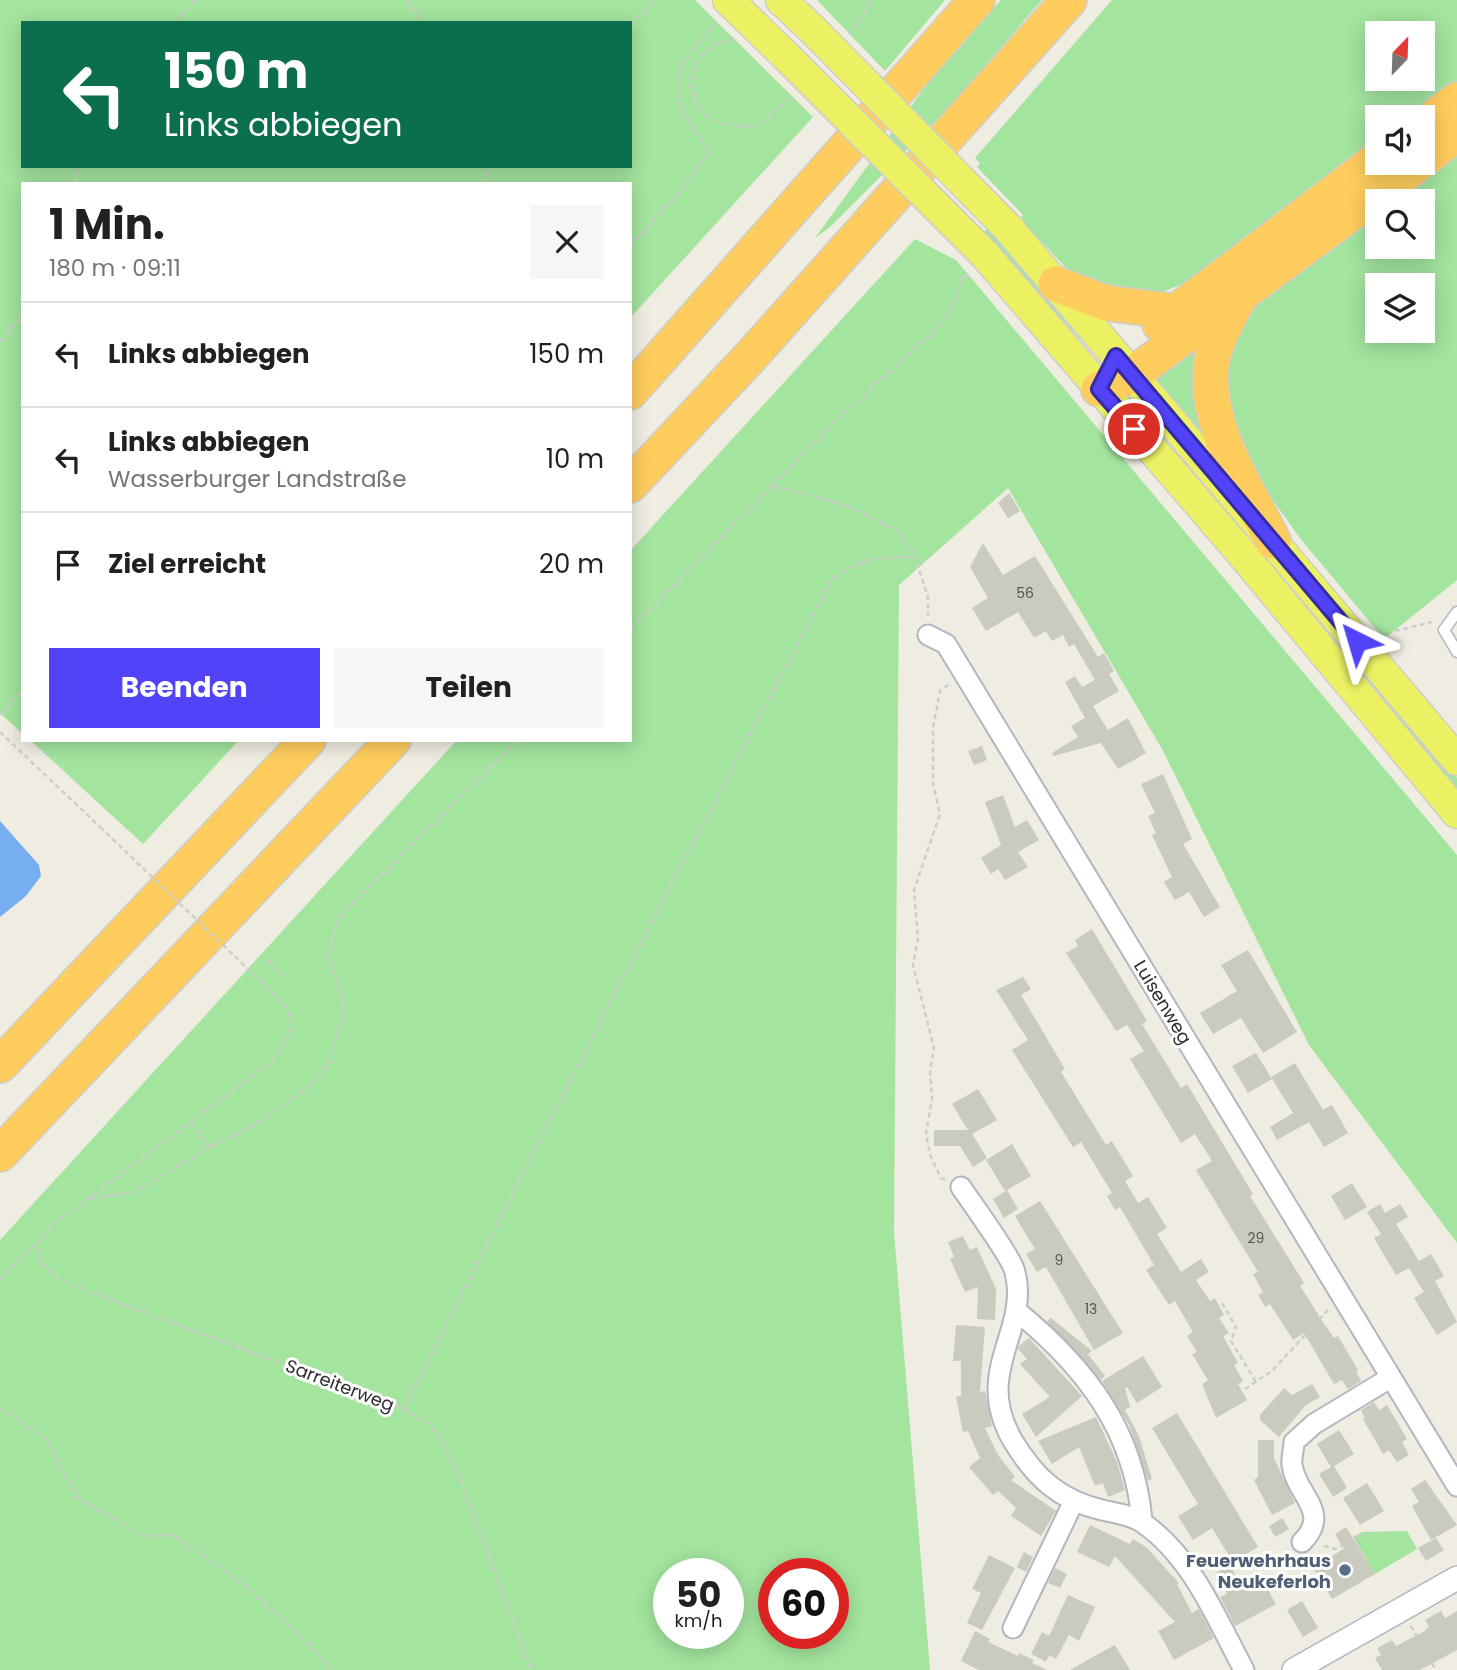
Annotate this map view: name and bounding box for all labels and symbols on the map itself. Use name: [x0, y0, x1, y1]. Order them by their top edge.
north arrow: [1365, 21, 1435, 91]
pin: [1104, 399, 1164, 459]
house number: 56: [1016, 583, 1034, 603]
position arrow: [1320, 604, 1394, 678]
street label: Luisenweg: [1128, 955, 1198, 1049]
house number: 29: [1248, 1228, 1264, 1248]
house number: 9: [1055, 1250, 1063, 1270]
house number: 13: [1085, 1299, 1097, 1319]
street label: Sarreiterweg: [282, 1353, 398, 1417]
place label: Feuerwehrhaus Neukeferloh: [1186, 1548, 1331, 1594]
speed limit sign: 60: [758, 1558, 849, 1649]
marker: Feuerwehrhaus Neukeferloh: [1337, 1562, 1353, 1578]

